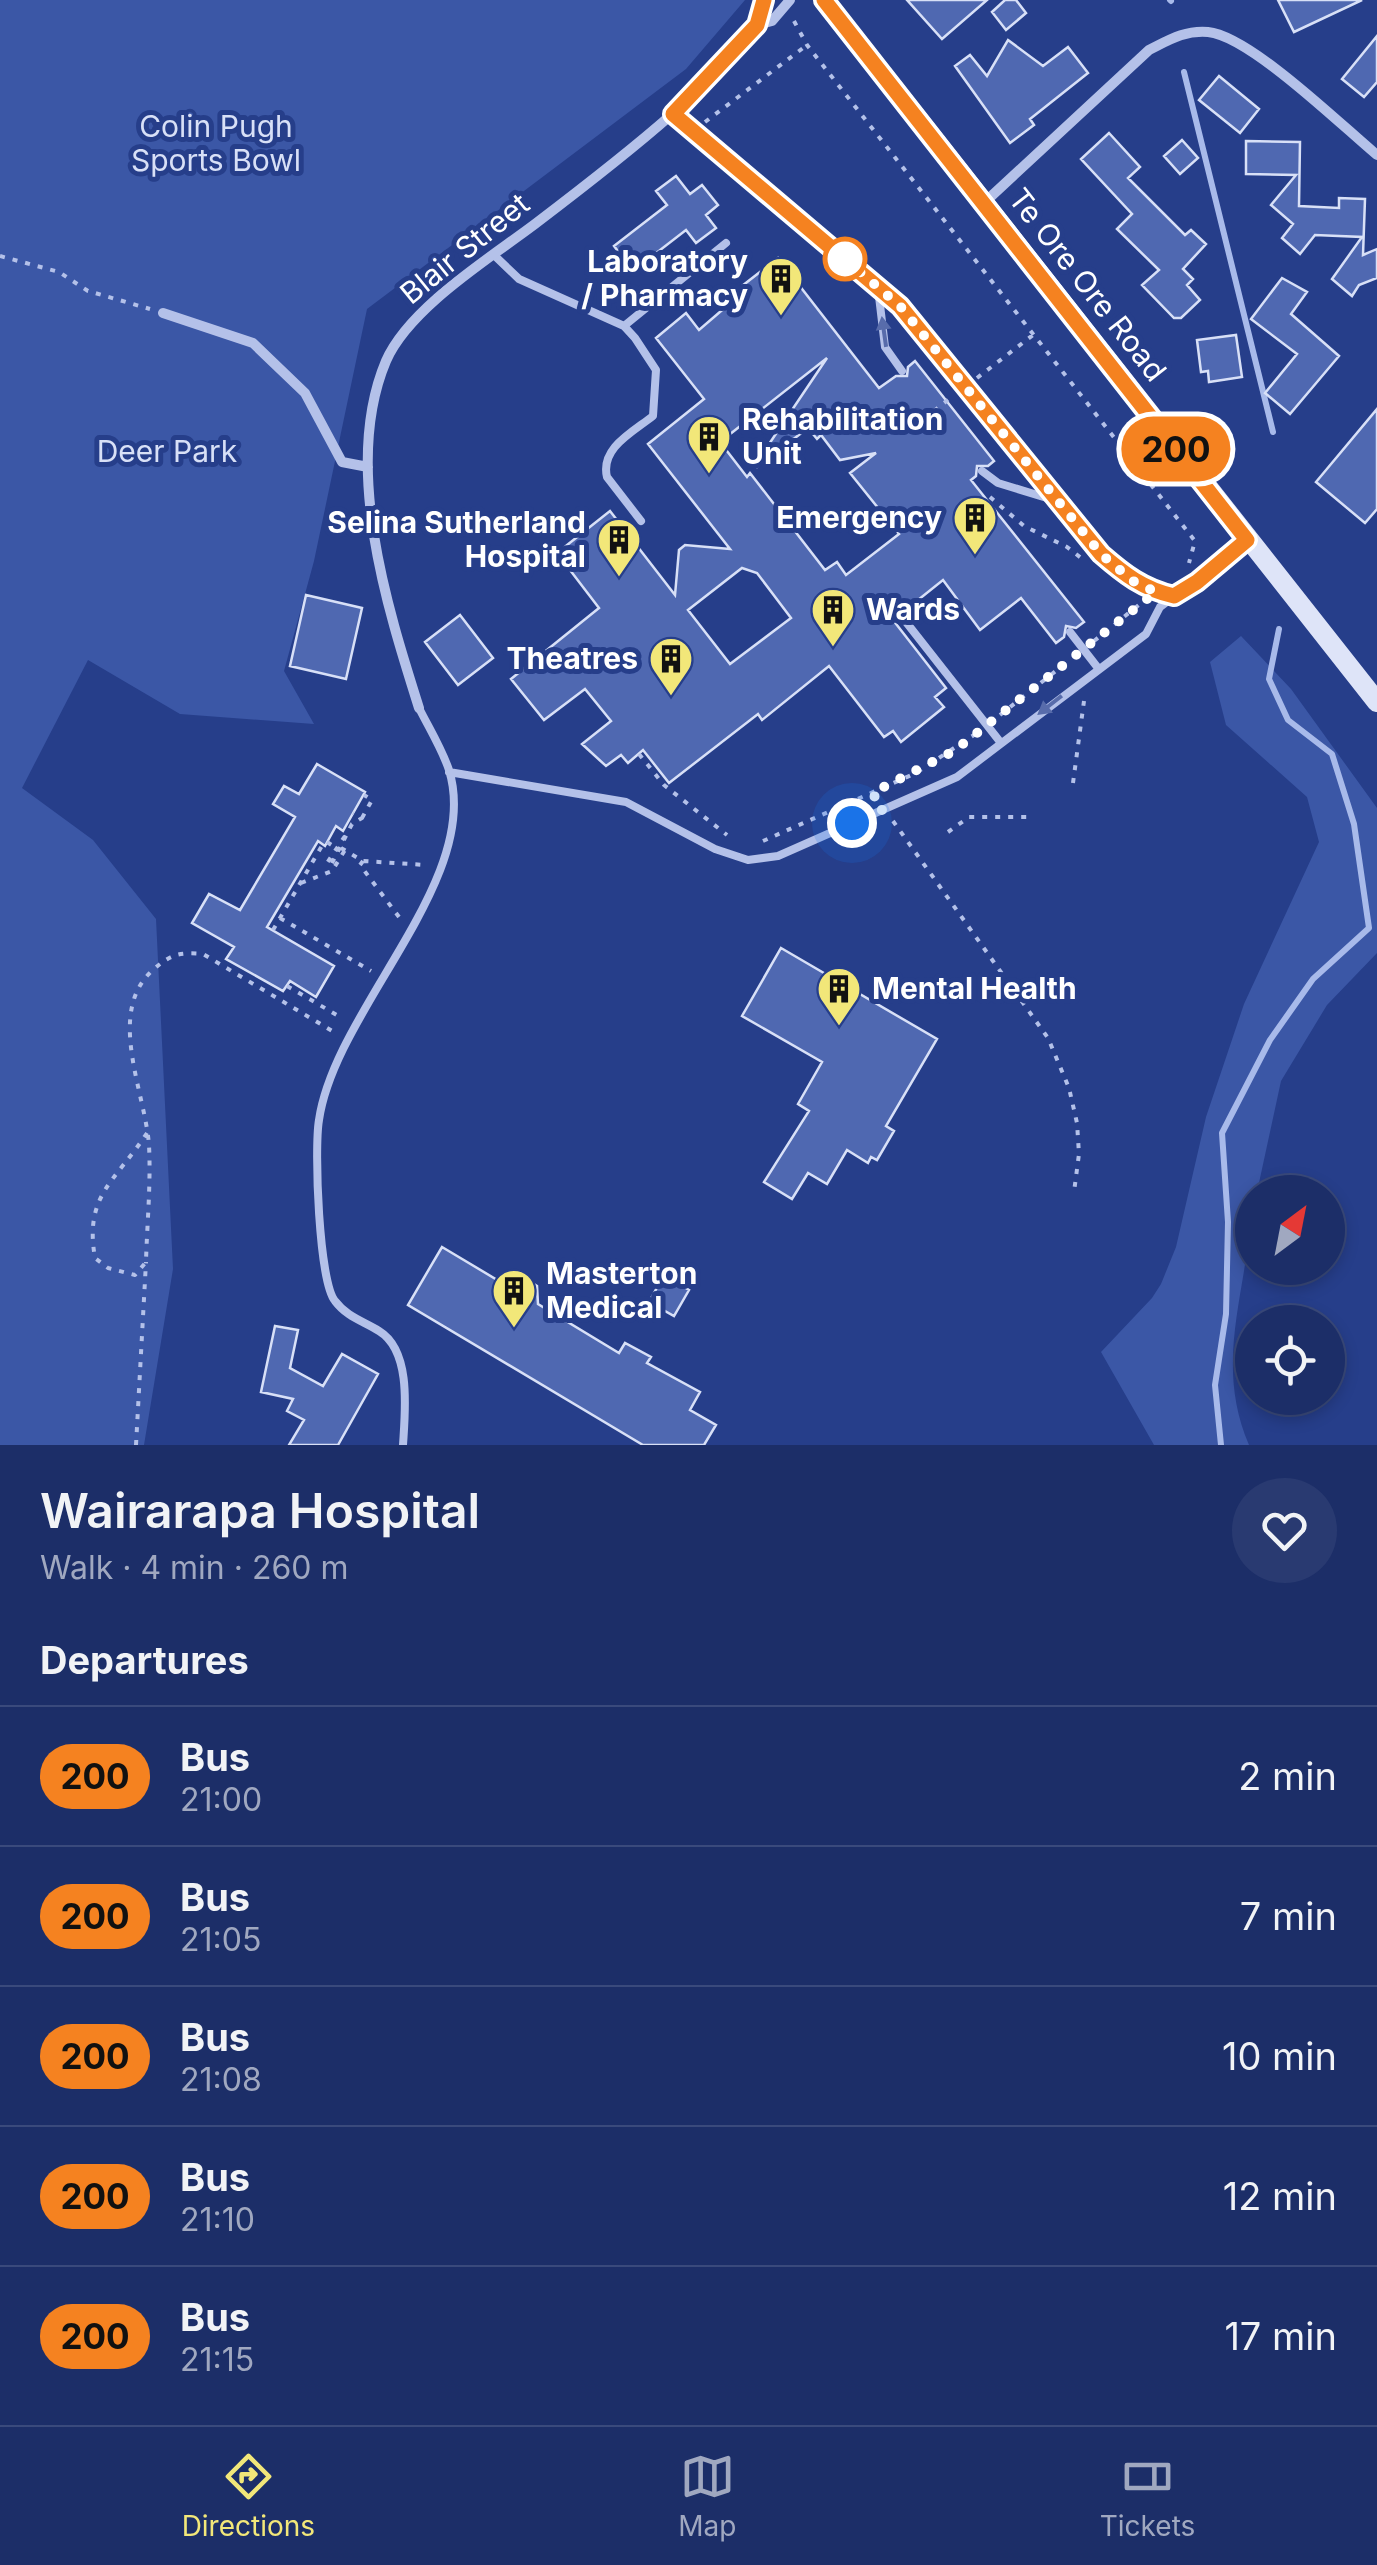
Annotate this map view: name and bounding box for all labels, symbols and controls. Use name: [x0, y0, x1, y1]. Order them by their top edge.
park label: Colin Pugh Sports Bowl: [131, 108, 301, 178]
street label: Te Ore Ore Road: [1001, 181, 1174, 388]
street label: Blair Street: [393, 185, 536, 311]
unlabelled marker: [824, 238, 866, 280]
place label: Laboratory / Pharmacy: [581, 243, 748, 313]
building icon: Laboratory / Pharmacy: [758, 256, 804, 317]
one-way arrow: [875, 316, 891, 347]
place label: Rehabilitation Unit: [742, 401, 943, 471]
building icon: Rehabilitation Unit: [686, 414, 732, 475]
line badge: 200: [1118, 416, 1234, 482]
text: 200: [1141, 428, 1211, 470]
park label: Deer Park: [97, 433, 238, 469]
building icon: Emergency: [952, 495, 998, 556]
place label: Emergency: [776, 499, 942, 535]
place label: Selina Sutherland Hospital: [327, 504, 586, 574]
building icon: Selina Sutherland Hospital: [596, 517, 642, 578]
building icon: Wards: [810, 587, 856, 648]
place label: Wards: [866, 591, 960, 627]
building icon: Theatres: [648, 636, 694, 697]
place label: Theatres: [507, 640, 638, 676]
one-way arrow: [1037, 695, 1063, 715]
your location: [827, 798, 877, 848]
building icon: Mental Health: [816, 966, 862, 1027]
place label: Mental Health: [872, 970, 1077, 1006]
north arrow: [1235, 1175, 1345, 1285]
map controls: [1235, 1175, 1345, 1415]
place label: Masterton Medical: [546, 1255, 697, 1325]
building icon: Masterton Medical: [491, 1268, 537, 1329]
button: locate: [1235, 1305, 1345, 1415]
button: heart: [1232, 1478, 1337, 1583]
text: Wairarapa Hospital: [40, 1481, 480, 1540]
text: Walk · 4 min · 260 m: [40, 1548, 349, 1587]
text: Departures: [40, 1637, 249, 1683]
text: Bus: [180, 1734, 250, 1780]
text: 2 min: [1238, 1753, 1337, 1799]
text: 200: [60, 1755, 130, 1797]
text: 21:00: [180, 1780, 262, 1819]
text: Bus: [180, 1874, 250, 1920]
text: 7 min: [1240, 1893, 1337, 1939]
text: 200: [60, 1895, 130, 1937]
text: 21:05: [180, 1920, 261, 1959]
text: Bus: [180, 2014, 250, 2060]
text: 10 min: [1222, 2033, 1337, 2079]
text: 200: [60, 2035, 130, 2077]
text: 21:08: [180, 2060, 262, 2099]
text: Bus: [180, 2154, 250, 2200]
text: 12 min: [1223, 2173, 1337, 2219]
text: 200: [60, 2175, 130, 2217]
text: 21:10: [180, 2200, 255, 2239]
text: Bus: [180, 2294, 250, 2340]
text: 17 min: [1224, 2313, 1337, 2359]
text: 200: [60, 2315, 130, 2357]
text: 21:15: [180, 2340, 254, 2379]
tab: Directions: [182, 2449, 315, 2543]
tab: Map: [678, 2449, 737, 2543]
tab: Tickets: [1100, 2449, 1195, 2543]

